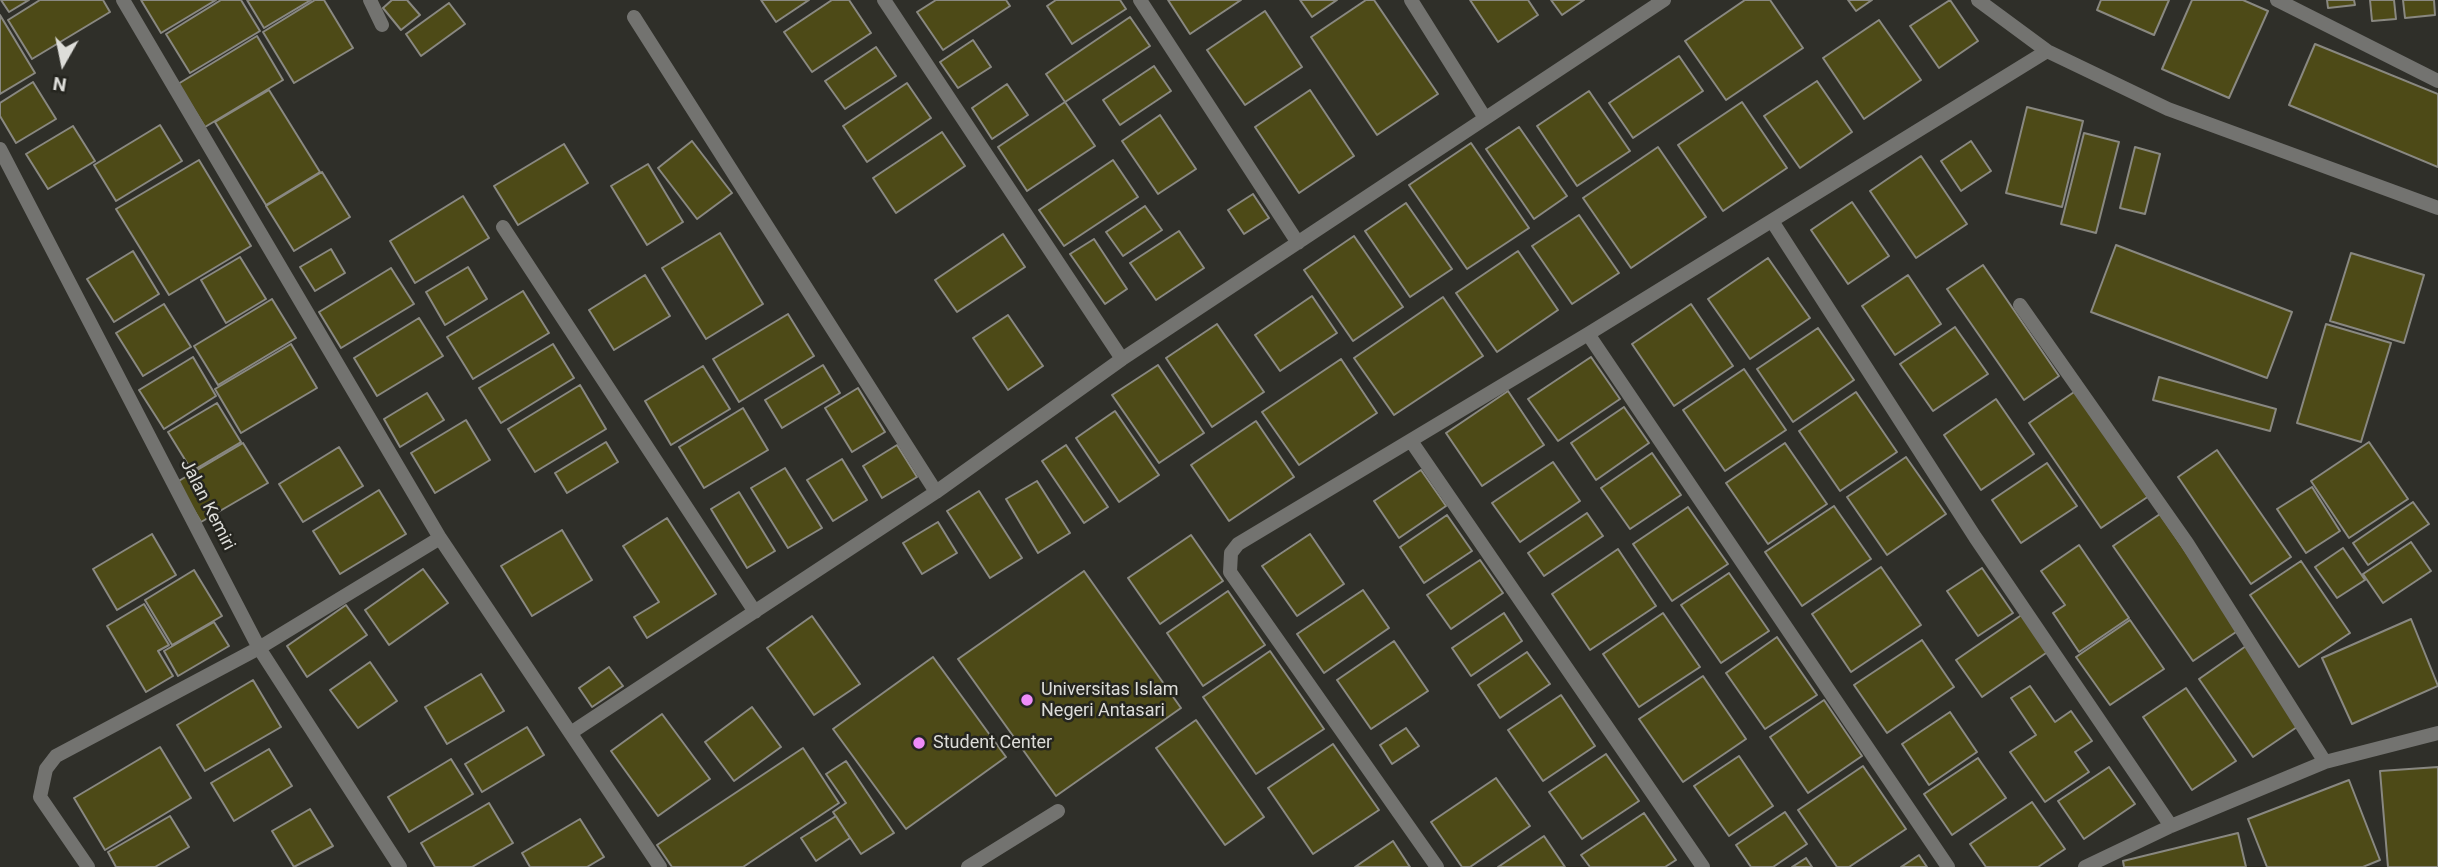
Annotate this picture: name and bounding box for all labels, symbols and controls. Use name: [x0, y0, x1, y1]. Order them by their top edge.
north arrow: [28, 28, 98, 98]
text: N: [51, 72, 68, 97]
street label: Jalan Kemiri: [175, 456, 239, 554]
place label: Universitas Islam Negeri Antasari: [1041, 679, 1178, 722]
marker: Universitas Islam Negeri Antasari: [1019, 692, 1035, 708]
place label: Student Center: [933, 732, 1052, 754]
marker: Student Center: [911, 735, 927, 751]

